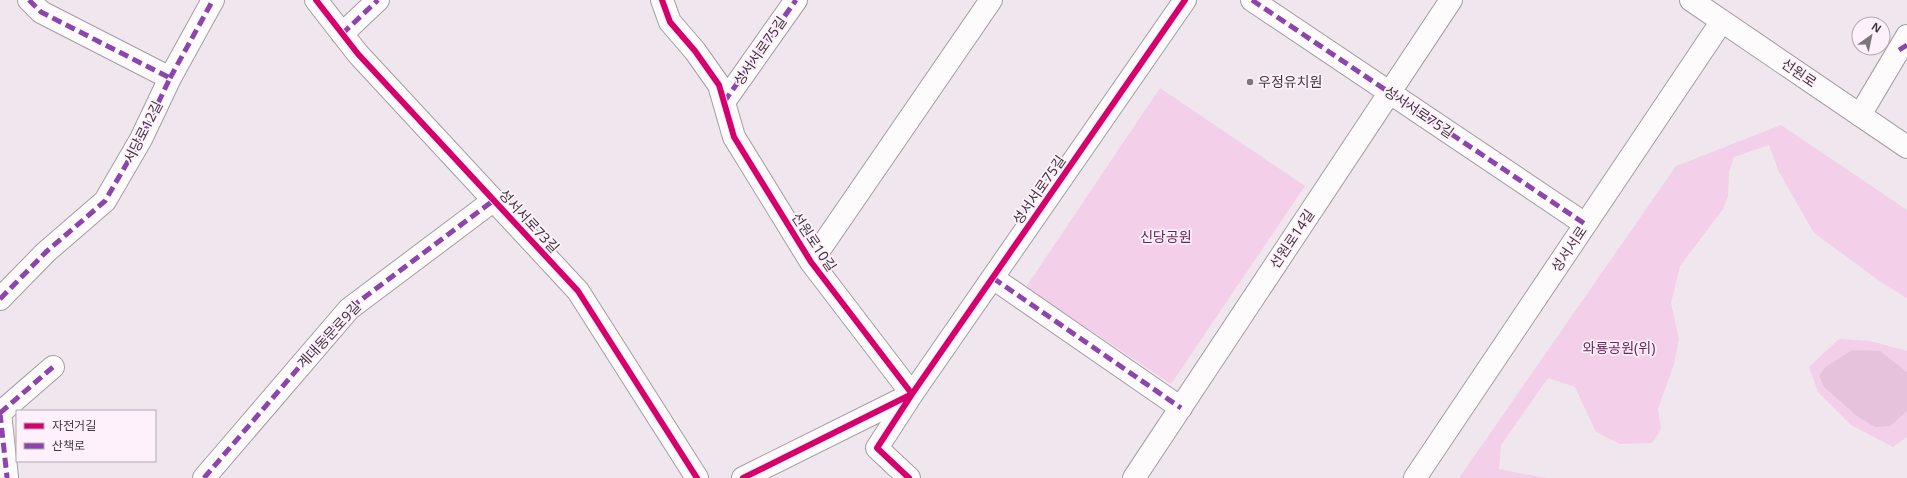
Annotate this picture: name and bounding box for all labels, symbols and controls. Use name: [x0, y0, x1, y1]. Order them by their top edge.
street label: 성서서로75길: [729, 12, 790, 89]
north arrow: [1851, 16, 1891, 56]
text: N: [1869, 18, 1885, 36]
street label: 선원로: [1778, 54, 1821, 91]
place label: 우정유치원: [1258, 72, 1322, 91]
marker: 우정유치원: [1245, 77, 1255, 87]
street label: 성서서로75길: [1381, 81, 1458, 142]
street label: 서당로12길: [119, 97, 166, 166]
street label: 성서서로75길: [1008, 151, 1069, 228]
street label: 성서서로73길: [495, 185, 564, 257]
street label: 선원로14길: [1265, 205, 1318, 272]
street label: 선원로10길: [788, 208, 841, 275]
street label: 성서서로: [1546, 222, 1591, 275]
park label: 신당공원: [1140, 227, 1192, 246]
street label: 계대동문로9길: [293, 297, 365, 372]
park label: 와룡공원(위): [1583, 338, 1655, 357]
legend: [16, 410, 156, 462]
text: 자전거길: [52, 417, 96, 434]
text: 산책로: [52, 437, 85, 454]

